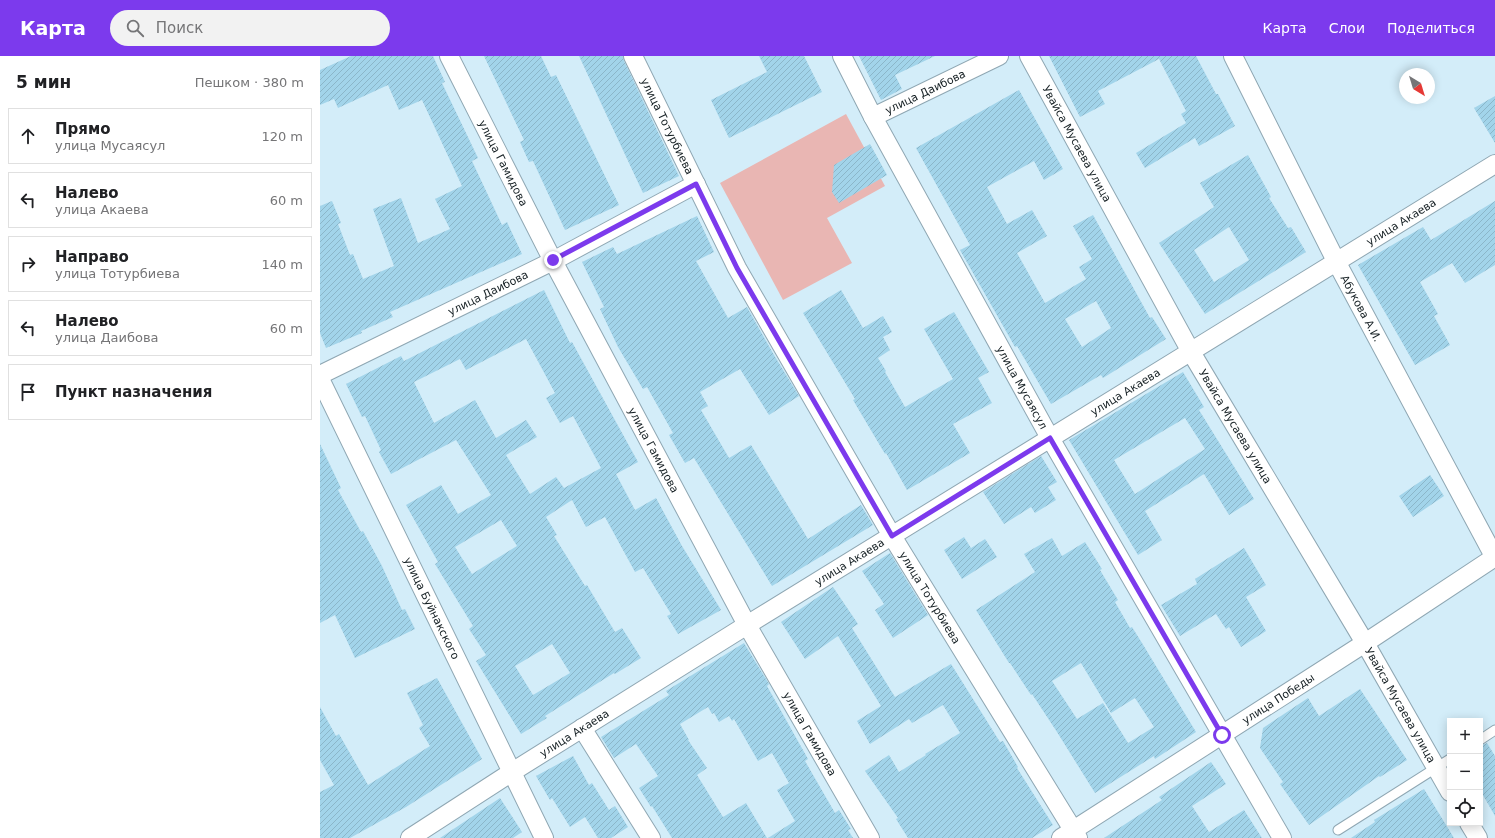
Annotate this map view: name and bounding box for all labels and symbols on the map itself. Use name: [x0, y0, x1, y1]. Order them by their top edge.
street label: улица Даибова: [883, 67, 968, 117]
north arrow: [1399, 68, 1435, 104]
street label: улица Тотурбиева: [638, 76, 696, 176]
street label: Увайса Мусаева улица: [1040, 83, 1114, 204]
street label: улица Гамидова: [476, 118, 531, 208]
street label: улица Акаева: [1364, 196, 1438, 248]
route end: [544, 251, 562, 269]
street label: улица Даибова: [446, 268, 530, 318]
street label: Абукова А.И.: [1338, 273, 1384, 344]
street label: улица Мусаясул: [994, 343, 1050, 431]
street label: улица Акаева: [1088, 366, 1162, 418]
street label: Увайса Мусаева улица: [1196, 367, 1275, 486]
street label: улица Гамидова: [626, 405, 682, 495]
street label: улица Акаева: [812, 536, 887, 588]
street label: улица Тотурбиева: [897, 549, 963, 646]
street label: улица Буйнакского: [401, 555, 462, 662]
street label: Увайса Мусаева улица: [1362, 645, 1438, 765]
street label: улица Победы: [1240, 671, 1317, 727]
street label: улица Гамидова: [780, 689, 839, 778]
street label: улица Акаева: [537, 706, 611, 760]
route start: [1213, 726, 1231, 744]

